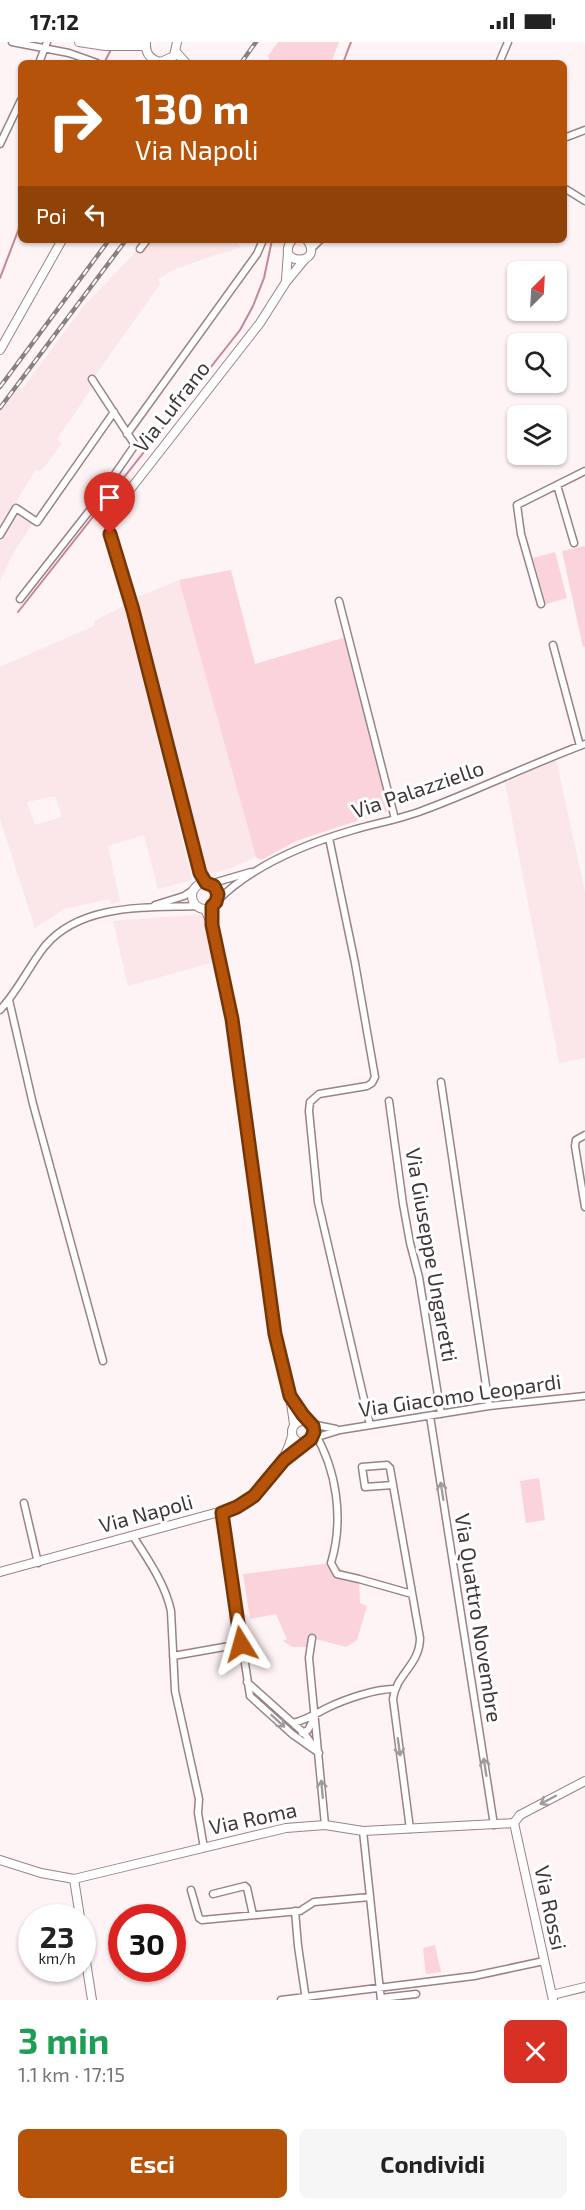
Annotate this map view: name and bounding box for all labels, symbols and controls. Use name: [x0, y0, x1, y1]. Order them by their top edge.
text: 17:12: [30, 8, 79, 34]
text: 130 m: [135, 82, 250, 132]
icon: right: [36, 84, 114, 162]
text: Via Napoli: [135, 133, 259, 165]
icon: left: [79, 198, 112, 231]
text: Poi: [36, 202, 67, 228]
north arrow: [507, 261, 567, 321]
map controls: [507, 261, 567, 465]
button: search: [507, 333, 567, 393]
street label: Via Lufrano: [127, 355, 214, 457]
button: layers: [507, 405, 567, 465]
pin: [84, 472, 135, 534]
icon: arrive: [93, 481, 126, 514]
street label: Via Palazziello: [348, 754, 487, 823]
street label: Via Giuseppe Ungaretti: [401, 1146, 464, 1364]
street label: Via Giacomo Leopardi: [357, 1368, 563, 1421]
one-way arrow: [436, 1482, 447, 1502]
street label: Via Napoli: [96, 1488, 195, 1537]
street label: Via Quattro Novembre: [450, 1512, 508, 1724]
position arrow: [209, 1612, 273, 1676]
one-way arrow: [270, 1714, 285, 1728]
one-way arrow: [393, 1736, 404, 1756]
one-way arrow: [479, 1758, 490, 1777]
one-way arrow: [316, 1780, 327, 1799]
one-way arrow: [540, 1794, 557, 1806]
street label: Via Roma: [207, 1796, 299, 1839]
street label: Via Rossi: [530, 1863, 573, 1952]
speed limit sign: 30: [108, 1904, 186, 1982]
text: 23: [40, 1918, 74, 1954]
text: km/h: [38, 1949, 76, 1967]
text: 3 min: [18, 2018, 109, 2061]
button: close: [504, 2020, 567, 2083]
text: 1.1 km · 17:15: [18, 2062, 125, 2086]
button: Esci: [18, 2129, 287, 2198]
button: Condividi: [299, 2129, 567, 2198]

